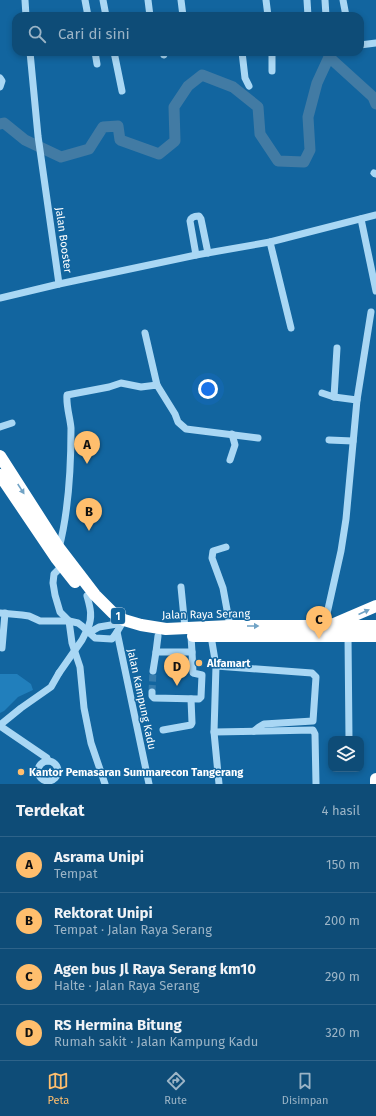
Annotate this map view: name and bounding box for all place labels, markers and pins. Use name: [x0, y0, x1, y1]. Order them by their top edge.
pin: A: [74, 431, 100, 464]
pin: B: [76, 498, 102, 531]
pin: C: [306, 606, 332, 639]
pin: D: [164, 653, 190, 686]
place label: Alfamart: [206, 657, 251, 670]
marker: Alfamart: [194, 658, 204, 668]
place label: Kantor Pemasaran Summarecon Tangerang: [29, 766, 244, 779]
marker: Kantor Pemasaran Summarecon Tangerang: [16, 767, 26, 777]

